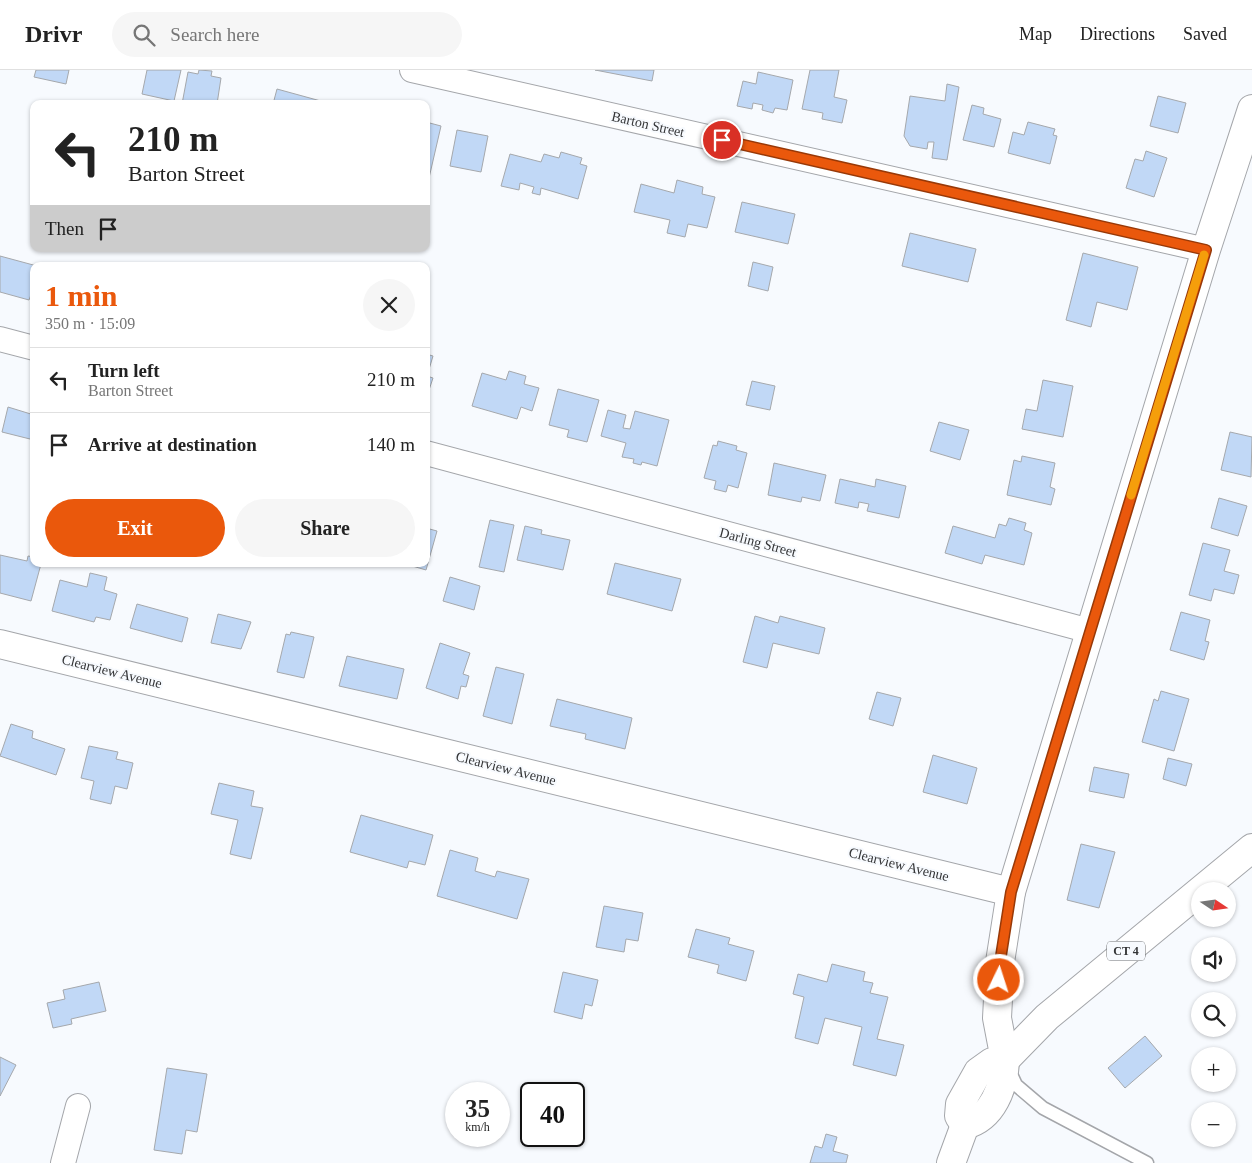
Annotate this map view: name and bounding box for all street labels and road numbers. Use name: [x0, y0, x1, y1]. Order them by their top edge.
street label: Barton Street: [610, 109, 686, 140]
street label: Darling Street: [718, 525, 798, 560]
street label: Clearview Avenue: [60, 652, 164, 691]
street label: Clearview Avenue: [454, 749, 558, 788]
street label: Clearview Avenue: [847, 845, 951, 884]
road number: CT 4: [1107, 941, 1145, 960]

